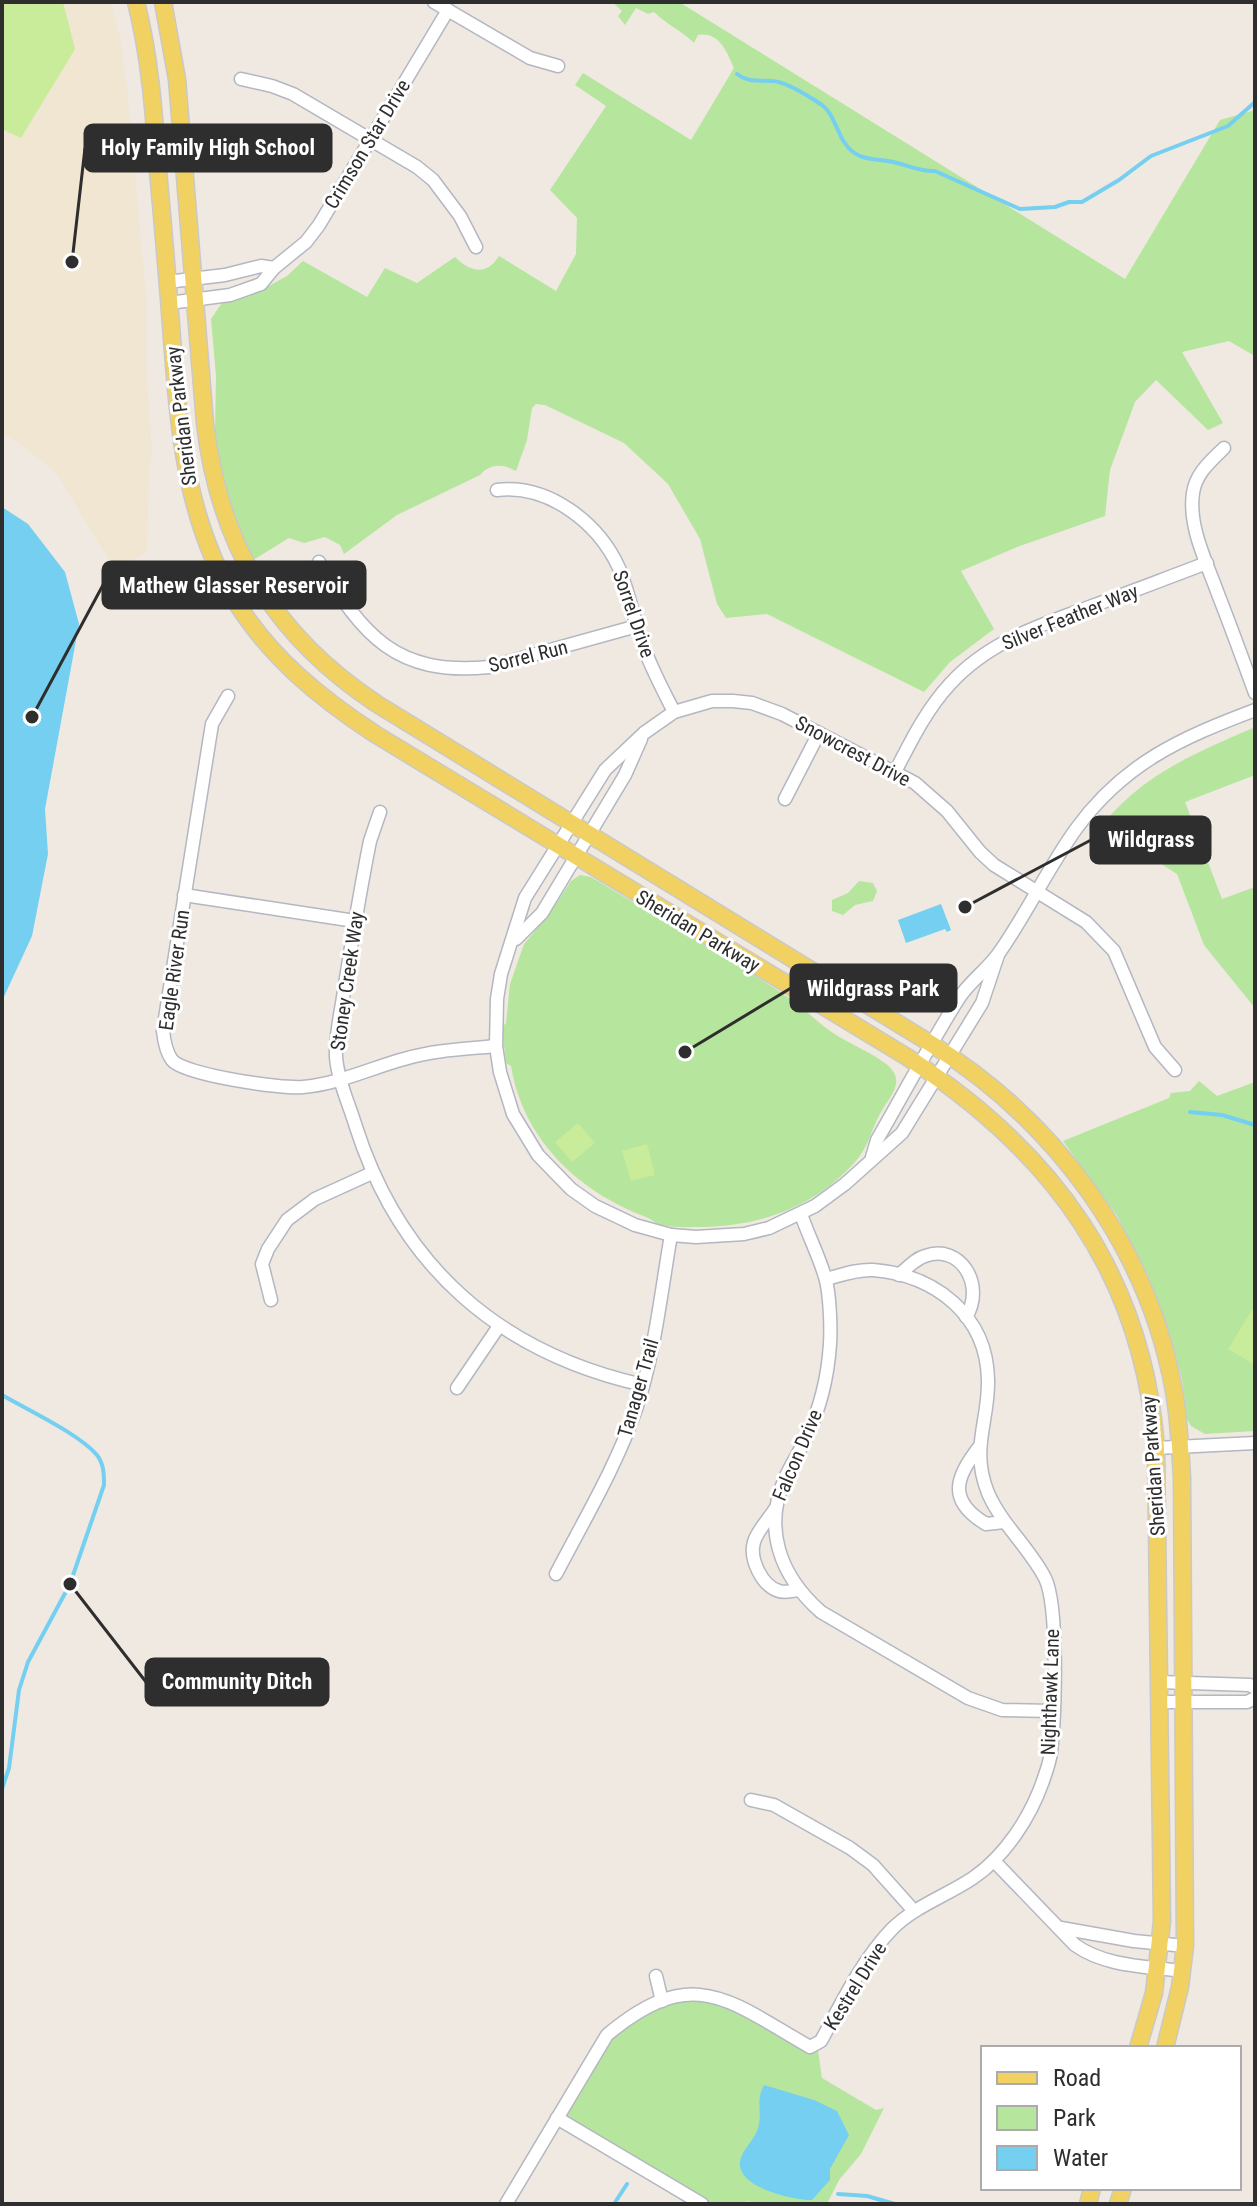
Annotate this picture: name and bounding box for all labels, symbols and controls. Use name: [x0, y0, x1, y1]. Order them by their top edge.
street label: Crimson Star Drive: [319, 75, 415, 213]
callout: Holy Family High School: [85, 125, 331, 171]
text: Holy Family High School: [101, 135, 315, 160]
street label: Sheridan Parkway: [161, 345, 201, 487]
callout: Mathew Glasser Reservoir: [103, 562, 365, 608]
street label: Sorrel Drive: [608, 567, 660, 661]
text: Mathew Glasser Reservoir: [119, 573, 349, 598]
street label: Silver Feather Way: [998, 579, 1142, 655]
street label: Sorrel Run: [486, 635, 570, 677]
street label: Snowcrest Drive: [791, 711, 915, 791]
callout: Wildgrass: [1091, 817, 1210, 863]
text: Wildgrass: [1108, 827, 1194, 852]
street label: Sheridan Parkway: [632, 885, 764, 977]
street label: Eagle River Run: [154, 908, 194, 1032]
street label: Stoney Creek Way: [325, 910, 369, 1052]
callout: Wildgrass Park: [791, 965, 956, 1011]
text: Wildgrass Park: [807, 976, 940, 1001]
street label: Tanager Trail: [612, 1336, 664, 1440]
street label: Sheridan Parkway: [1136, 1395, 1170, 1537]
street label: Falcon Drive: [767, 1406, 827, 1504]
street label: Nighthawk Lane: [1036, 1628, 1064, 1756]
callout: Community Ditch: [146, 1659, 328, 1705]
text: Community Ditch: [162, 1669, 312, 1694]
street label: Kestrel Drive: [818, 1937, 892, 2035]
legend: [981, 2046, 1241, 2190]
text: Road: [1053, 2064, 1101, 2092]
text: Park: [1053, 2104, 1096, 2132]
text: Water: [1053, 2144, 1108, 2172]

